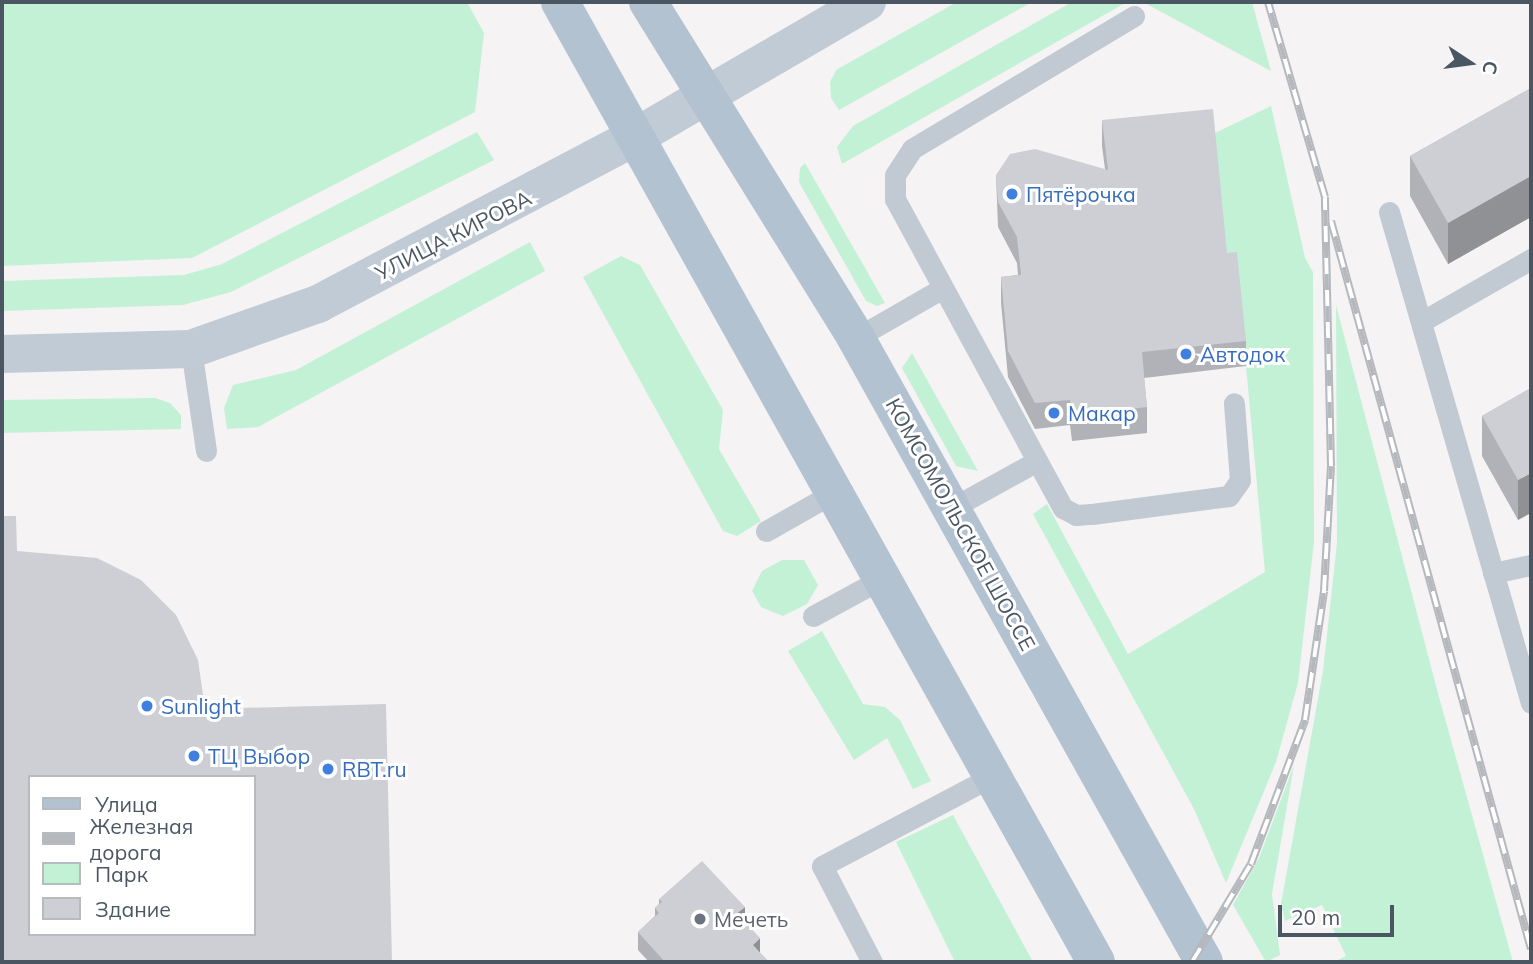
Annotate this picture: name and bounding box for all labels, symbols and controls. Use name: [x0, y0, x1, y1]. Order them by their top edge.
north arrow: [1435, 28, 1505, 98]
text: С: [1477, 59, 1504, 77]
place label: Пятёрочка: [1026, 181, 1136, 207]
street label: УЛИЦА КИРОВА: [371, 185, 535, 285]
marker: Пятёрочка: [1004, 186, 1020, 202]
place label: Автодок: [1200, 341, 1285, 367]
marker: Автодок: [1178, 346, 1194, 362]
street label: КОМСОМОЛЬСКОЕ ШОССЕ: [881, 393, 1041, 655]
place label: Макар: [1068, 400, 1136, 426]
marker: Макар: [1046, 405, 1062, 421]
place label: Sunlight: [161, 693, 241, 719]
marker: Sunlight: [139, 698, 155, 714]
place label: ТЦ Выбор: [208, 743, 310, 769]
marker: ТЦ Выбор: [186, 748, 202, 764]
place label: RBT.ru: [342, 756, 407, 782]
marker: RBT.ru: [320, 761, 336, 777]
legend: [28, 775, 256, 936]
text: Улица: [95, 791, 158, 817]
text: Железная дорога: [89, 813, 193, 865]
text: Парк: [95, 861, 148, 887]
scale bar: [1281, 890, 1396, 934]
text: Здание: [95, 896, 171, 922]
text: 20 m: [1291, 904, 1340, 930]
place label: Мечеть: [714, 906, 788, 932]
marker: Мечеть: [692, 911, 708, 927]

